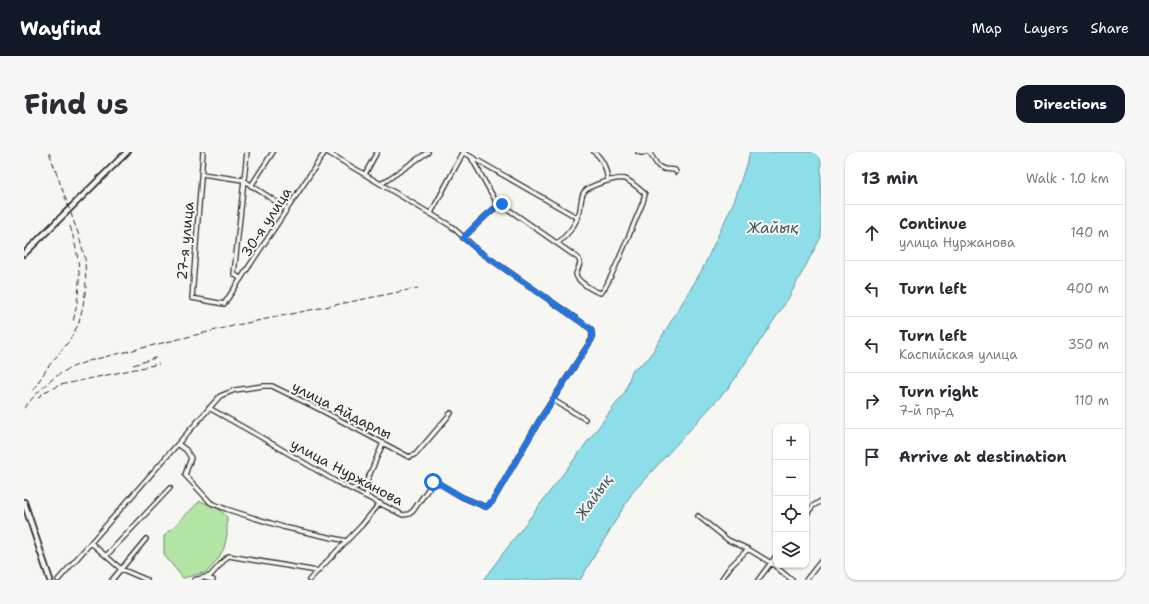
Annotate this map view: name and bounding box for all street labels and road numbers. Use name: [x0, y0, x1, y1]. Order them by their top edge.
street label: 30-я улица: [237, 183, 295, 260]
street label: 27-я улица: [173, 201, 197, 281]
street label: улица Айдарлы: [289, 377, 395, 443]
street label: улица Нуржанова: [288, 435, 407, 509]

